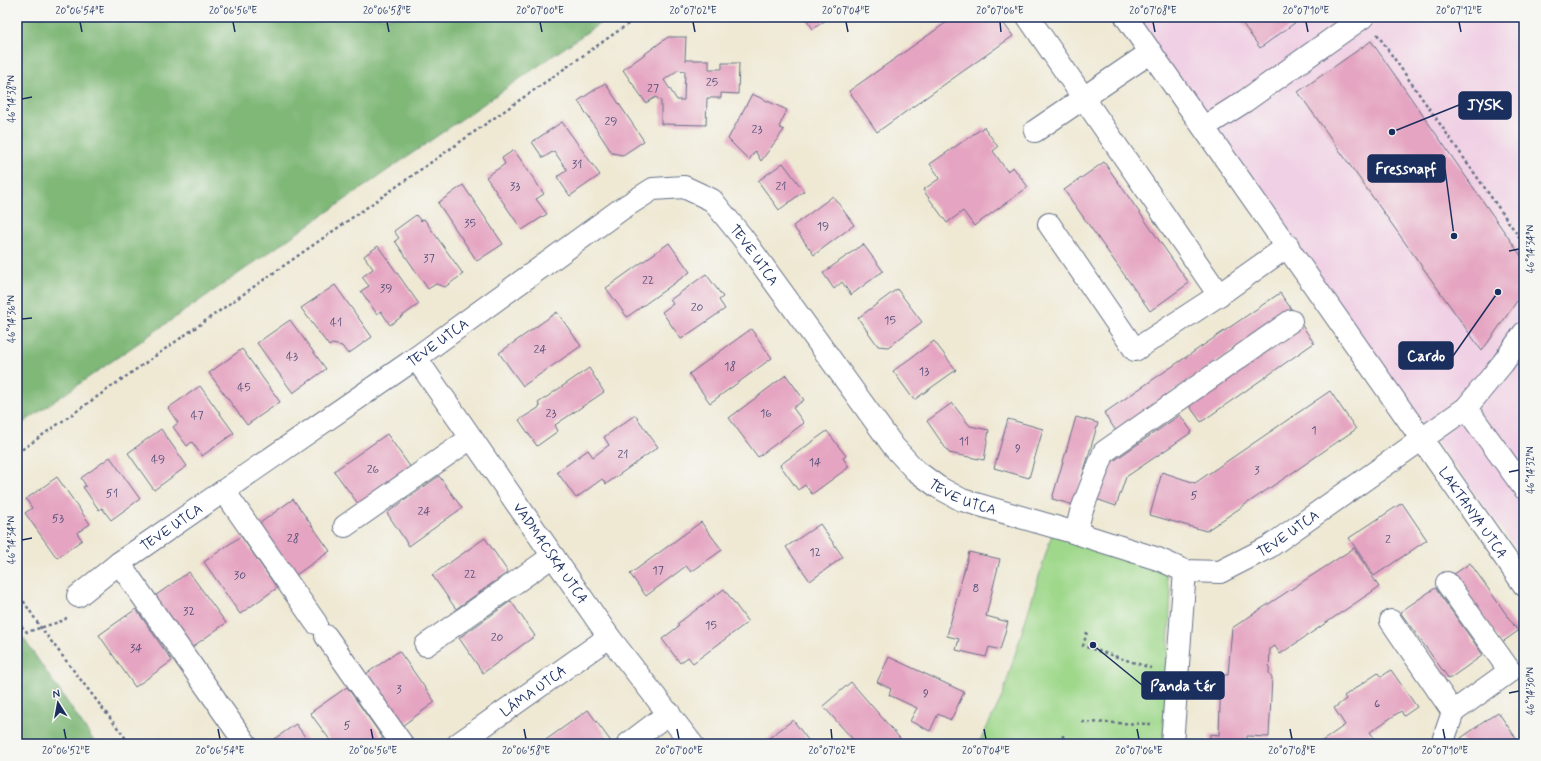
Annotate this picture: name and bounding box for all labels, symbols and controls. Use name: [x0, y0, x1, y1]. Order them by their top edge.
text: 20°06'54"E: [56, 4, 105, 18]
text: 20°06'56"E: [209, 4, 257, 18]
text: 20°06'58"E: [363, 4, 411, 18]
text: 20°07'00"E: [516, 4, 564, 18]
text: 20°07'02"E: [669, 4, 717, 18]
text: 20°07'04"E: [822, 4, 870, 18]
text: 20°07'06"E: [976, 4, 1024, 18]
text: 20°07'08"E: [1129, 4, 1177, 18]
text: 20°07'10"E: [1283, 4, 1329, 18]
text: 20°07'12"E: [1436, 4, 1482, 18]
text: 46°14'38"N: [5, 75, 19, 123]
house number: 25: [706, 75, 718, 91]
house number: 27: [647, 81, 659, 97]
callout: JYSK: [1459, 92, 1511, 119]
text: JYSK: [1467, 96, 1503, 116]
house number: 29: [604, 114, 618, 130]
house number: 23: [752, 122, 762, 138]
callout: Fressnapf: [1368, 155, 1445, 182]
house number: 31: [572, 157, 582, 173]
text: Fressnapf: [1375, 160, 1437, 180]
house number: 33: [510, 179, 520, 195]
house number: 21: [775, 179, 787, 195]
house number: 35: [464, 216, 476, 232]
house number: 19: [817, 219, 829, 235]
street label: TEVE UTCA: [725, 221, 782, 289]
text: 46°14'34"N: [1524, 225, 1538, 273]
house number: 37: [423, 251, 435, 267]
house number: 22: [642, 273, 654, 289]
house number: 39: [380, 281, 392, 297]
text: 46°14'36"N: [5, 295, 19, 343]
house number: 20: [691, 300, 704, 316]
house number: 15: [884, 313, 896, 329]
house number: 41: [330, 315, 342, 331]
street label: TEVE UTCA: [404, 315, 472, 372]
house number: 24: [533, 342, 547, 358]
callout: Cardo: [1399, 342, 1453, 369]
text: Cardo: [1407, 347, 1445, 367]
house number: 43: [286, 349, 298, 365]
house number: 18: [724, 359, 736, 375]
house number: 13: [919, 364, 929, 380]
house number: 45: [237, 380, 251, 396]
house number: 23: [546, 406, 556, 422]
house number: 16: [760, 406, 772, 422]
house number: 47: [190, 408, 204, 424]
house number: 1: [1311, 423, 1317, 439]
house number: 11: [959, 434, 969, 450]
house number: 9: [1015, 441, 1021, 457]
text: 46°14'32"N: [1524, 446, 1538, 494]
house number: 21: [617, 447, 629, 463]
house number: 49: [151, 452, 165, 468]
house number: 14: [809, 455, 821, 471]
house number: 26: [367, 462, 380, 478]
house number: 3: [1254, 463, 1260, 479]
street label: LAKTANYA UTCA: [1434, 464, 1511, 562]
street label: TEVE UTCA: [925, 475, 998, 519]
house number: 51: [106, 486, 118, 502]
house number: 5: [1190, 488, 1198, 504]
street label: VADMACSKA UTCA: [509, 499, 591, 608]
street label: TEVE UTCA: [137, 500, 206, 556]
house number: 24: [417, 504, 431, 520]
street label: TEVE UTCA: [1254, 506, 1323, 562]
house number: 53: [52, 511, 64, 527]
text: 46°14'34"N: [5, 516, 19, 564]
house number: 28: [287, 531, 299, 547]
house number: 2: [1385, 532, 1391, 548]
house number: 12: [809, 545, 821, 561]
house number: 17: [652, 563, 664, 579]
house number: 22: [464, 567, 476, 583]
house number: 30: [234, 568, 246, 584]
house number: 8: [973, 581, 979, 597]
house number: 32: [183, 604, 195, 620]
house number: 15: [705, 618, 717, 634]
house number: 20: [491, 630, 504, 646]
house number: 34: [130, 641, 142, 657]
street label: LÁMA UTCA: [497, 662, 570, 721]
text: 46°14'30"N: [1524, 667, 1538, 715]
callout: Panda tér: [1142, 672, 1224, 699]
text: Panda tér: [1150, 677, 1216, 697]
house number: 3: [396, 682, 402, 698]
north arrow: [38, 683, 78, 723]
house number: 9: [923, 686, 929, 702]
text: N: [51, 687, 61, 702]
house number: 6: [1374, 696, 1380, 712]
house number: 5: [343, 718, 351, 734]
text: 20°06'52"E: [42, 744, 90, 758]
text: 20°06'54"E: [196, 744, 245, 758]
text: 20°06'56"E: [349, 744, 397, 758]
text: 20°06'58"E: [502, 744, 550, 758]
text: 20°07'00"E: [655, 744, 703, 758]
text: 20°07'02"E: [808, 744, 856, 758]
text: 20°07'04"E: [962, 744, 1010, 758]
text: 20°07'06"E: [1115, 744, 1163, 758]
text: 20°07'08"E: [1268, 744, 1316, 758]
text: 20°07'10"E: [1422, 744, 1468, 758]

